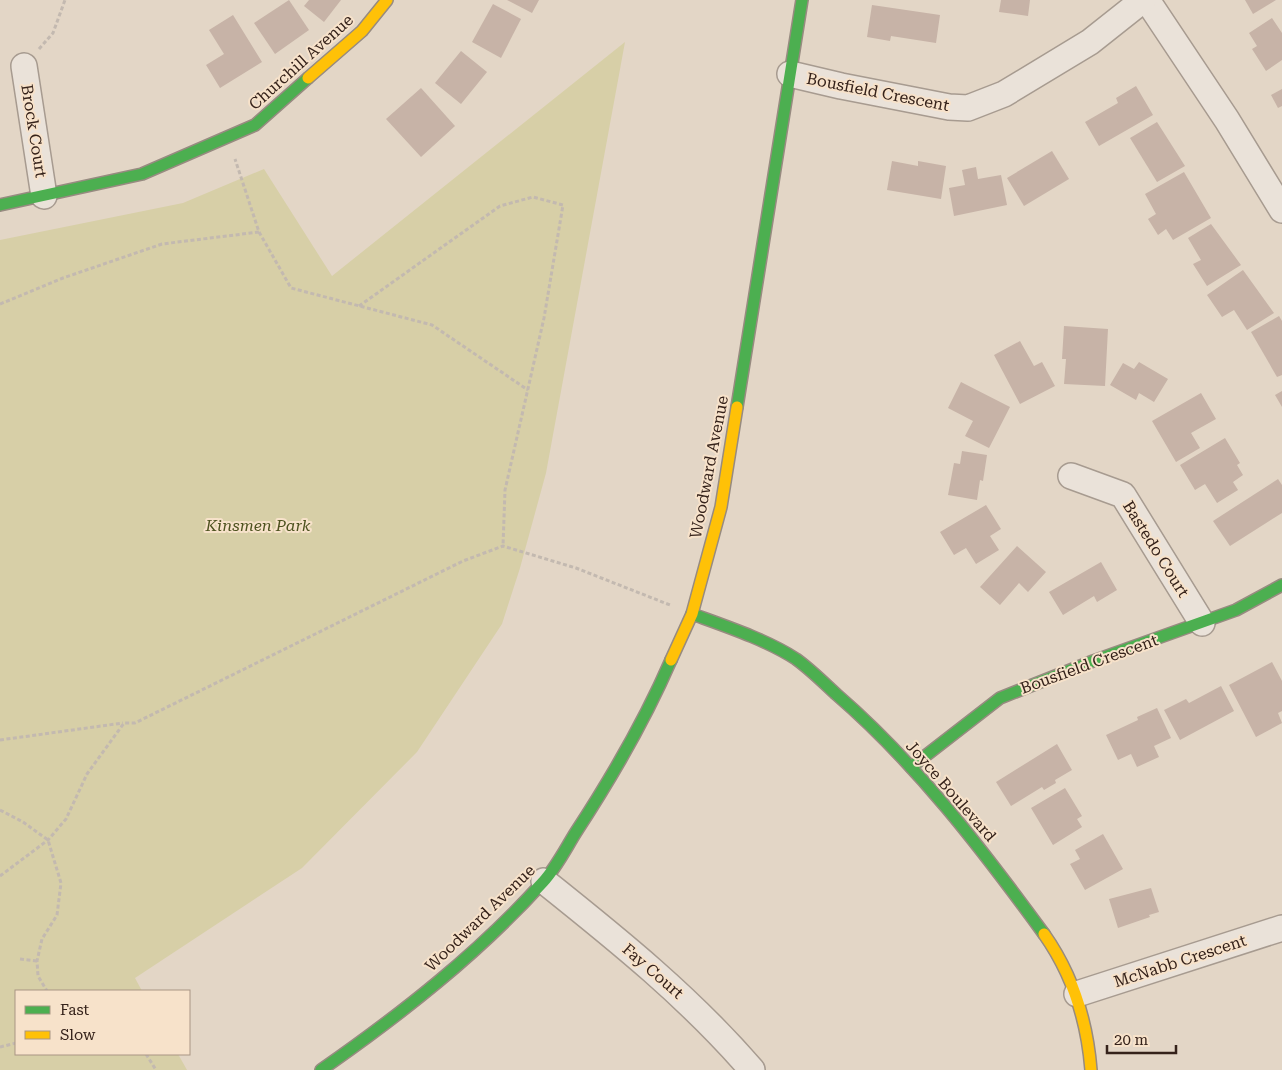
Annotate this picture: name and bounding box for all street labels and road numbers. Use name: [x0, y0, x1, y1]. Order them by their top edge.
street label: Churchill Avenue: [245, 10, 357, 114]
street label: Bousfield Crescent: [805, 69, 951, 115]
street label: Brock Court: [17, 83, 51, 179]
street label: Woodward Avenue: [686, 394, 732, 540]
street label: Bastedo Court: [1119, 497, 1193, 601]
street label: Bousfield Crescent: [1018, 630, 1160, 698]
street label: Joyce Boulevard: [902, 737, 1000, 845]
street label: Woodward Avenue: [421, 861, 539, 975]
street label: McNabb Crescent: [1111, 931, 1249, 991]
street label: Fay Court: [619, 939, 687, 1003]

